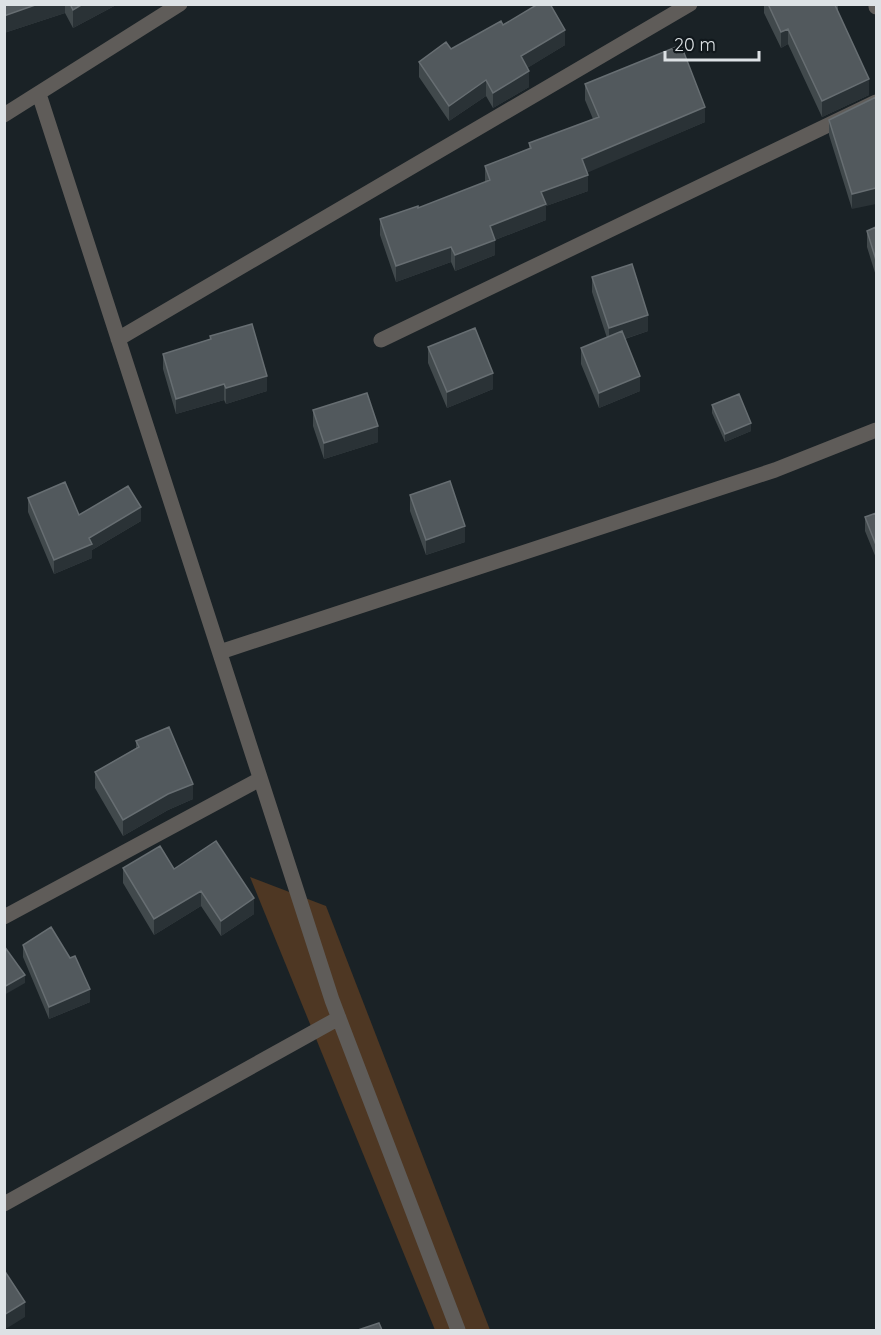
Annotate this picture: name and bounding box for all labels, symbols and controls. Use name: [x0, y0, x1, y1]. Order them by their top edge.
scale bar: [665, 24, 760, 62]
text: 20 m: [674, 33, 716, 56]

